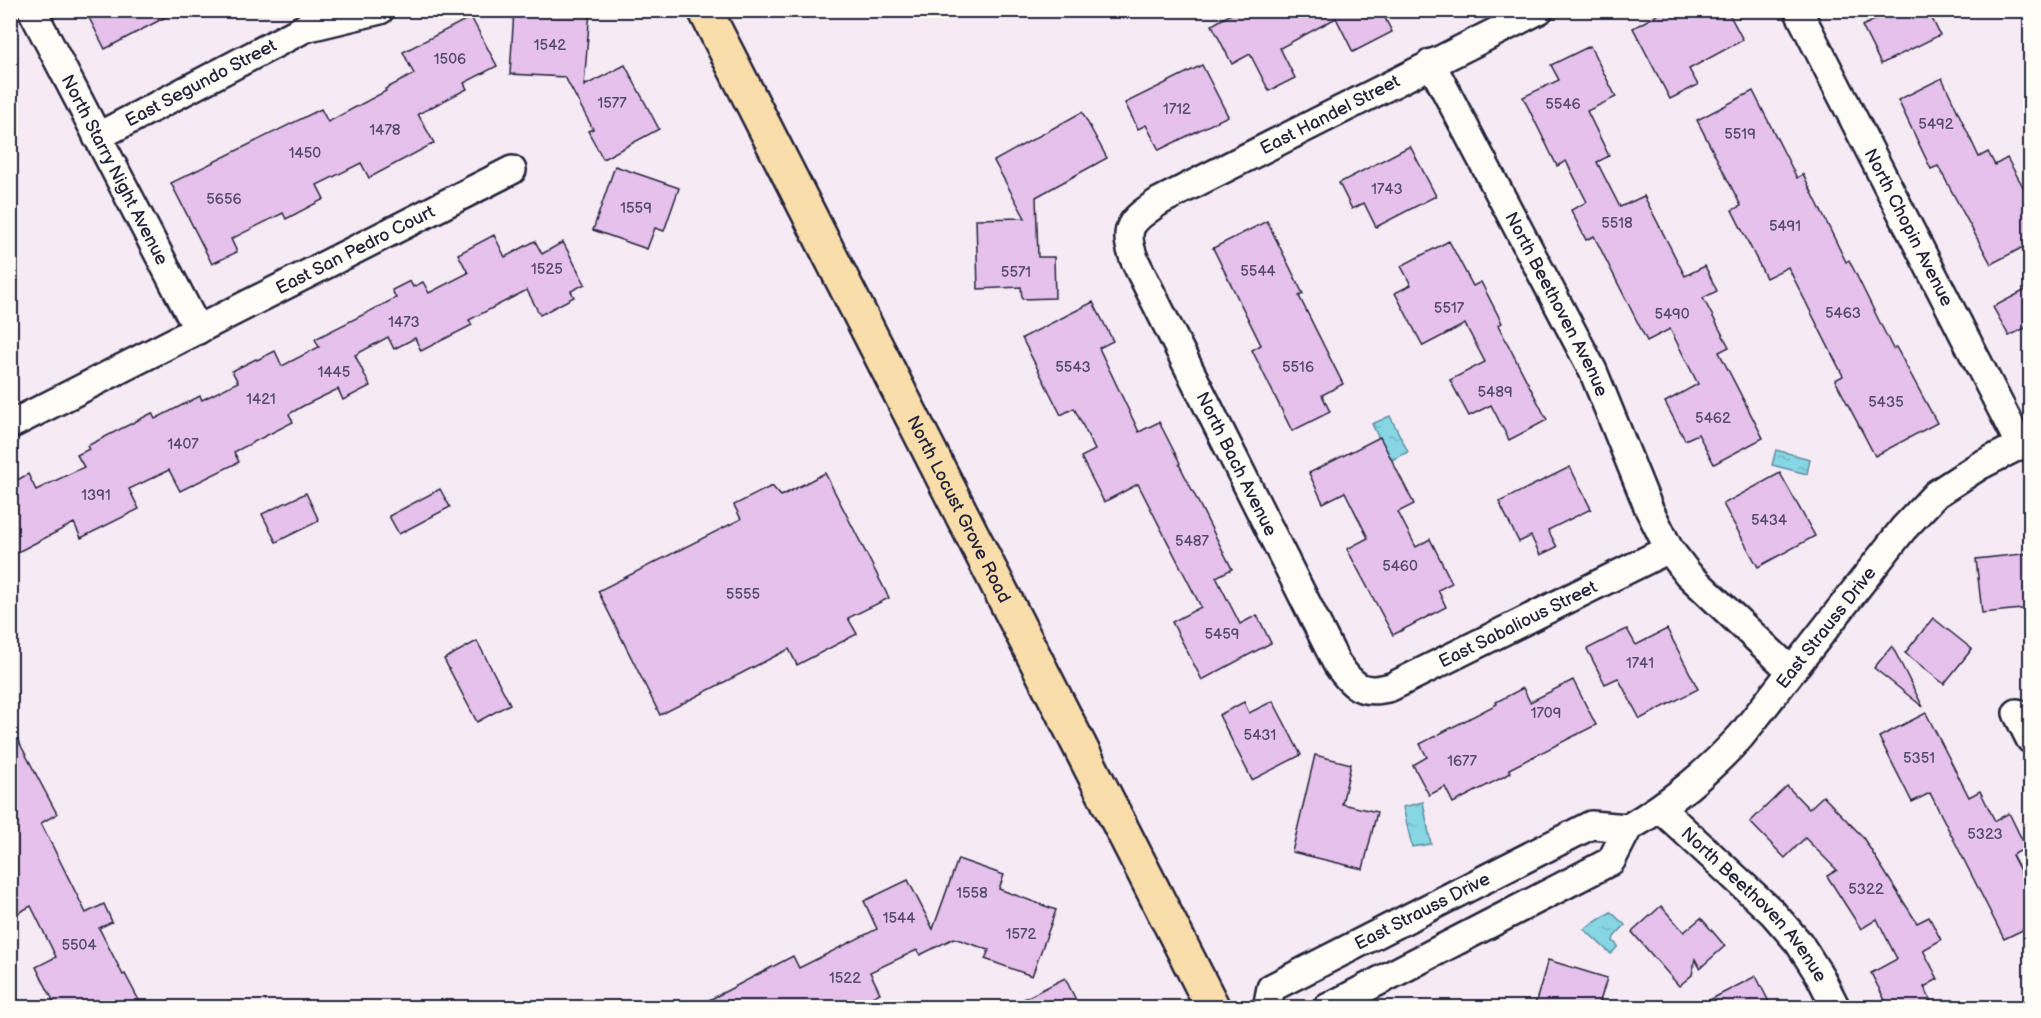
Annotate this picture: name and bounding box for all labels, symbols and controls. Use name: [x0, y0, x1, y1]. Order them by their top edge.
street label: East Segundo Street: [121, 34, 280, 131]
house number: 1542: [534, 36, 566, 55]
house number: 1506: [434, 50, 466, 69]
street label: North Starry Night Avenue: [57, 71, 173, 269]
street label: East Handel Street: [1257, 71, 1404, 159]
house number: 1577: [597, 94, 627, 113]
house number: 5546: [1545, 95, 1581, 114]
house number: 1712: [1163, 100, 1191, 119]
house number: 5492: [1918, 115, 1954, 134]
house number: 1478: [369, 121, 401, 140]
house number: 5519: [1724, 125, 1756, 144]
house number: 1450: [289, 144, 321, 163]
street label: North Chopin Avenue: [1860, 145, 1958, 310]
house number: 1743: [1371, 180, 1403, 199]
house number: 5656: [206, 190, 242, 209]
house number: 1559: [620, 199, 652, 218]
street label: East San Pedro Court: [272, 200, 438, 299]
street label: North Beethoven Avenue: [1501, 208, 1613, 400]
house number: 5518: [1601, 214, 1633, 233]
house number: 5491: [1769, 217, 1801, 236]
house number: 1525: [531, 260, 563, 279]
house number: 5544: [1240, 262, 1276, 281]
house number: 5571: [1001, 263, 1031, 282]
house number: 5517: [1434, 299, 1465, 318]
house number: 5463: [1825, 304, 1861, 323]
house number: 5490: [1654, 305, 1690, 324]
house number: 1473: [388, 313, 420, 332]
house number: 5543: [1055, 358, 1091, 377]
house number: 5516: [1282, 358, 1314, 377]
house number: 1445: [318, 363, 350, 382]
house number: 5489: [1477, 383, 1513, 402]
street label: North Bach Avenue: [1192, 388, 1282, 540]
house number: 1421: [246, 390, 276, 409]
house number: 5435: [1868, 393, 1904, 412]
house number: 5462: [1695, 409, 1731, 428]
street label: North Locust Grove Road: [903, 412, 1015, 606]
house number: 1407: [167, 435, 199, 454]
house number: 1391: [81, 486, 111, 505]
house number: 5434: [1751, 511, 1787, 530]
house number: 5487: [1175, 532, 1210, 551]
house number: 5460: [1382, 557, 1418, 576]
street label: East Strauss Drive: [1772, 562, 1880, 693]
street label: East Sabalious Street: [1435, 576, 1601, 672]
house number: 5555: [726, 585, 760, 604]
house number: 5459: [1204, 625, 1240, 644]
house number: 1741: [1626, 654, 1654, 673]
house number: 1709: [1531, 704, 1561, 723]
house number: 5431: [1244, 726, 1276, 745]
house number: 5351: [1903, 749, 1935, 768]
house number: 1677: [1447, 752, 1477, 771]
street label: North Beethoven Avenue: [1677, 823, 1832, 986]
house number: 5323: [1967, 825, 2003, 844]
street label: East Strauss Drive: [1351, 868, 1494, 954]
house number: 5322: [1848, 880, 1884, 899]
house number: 1558: [956, 884, 988, 903]
house number: 1544: [883, 909, 915, 928]
house number: 1572: [1006, 925, 1036, 944]
house number: 5504: [61, 936, 97, 955]
house number: 1522: [829, 969, 861, 988]

